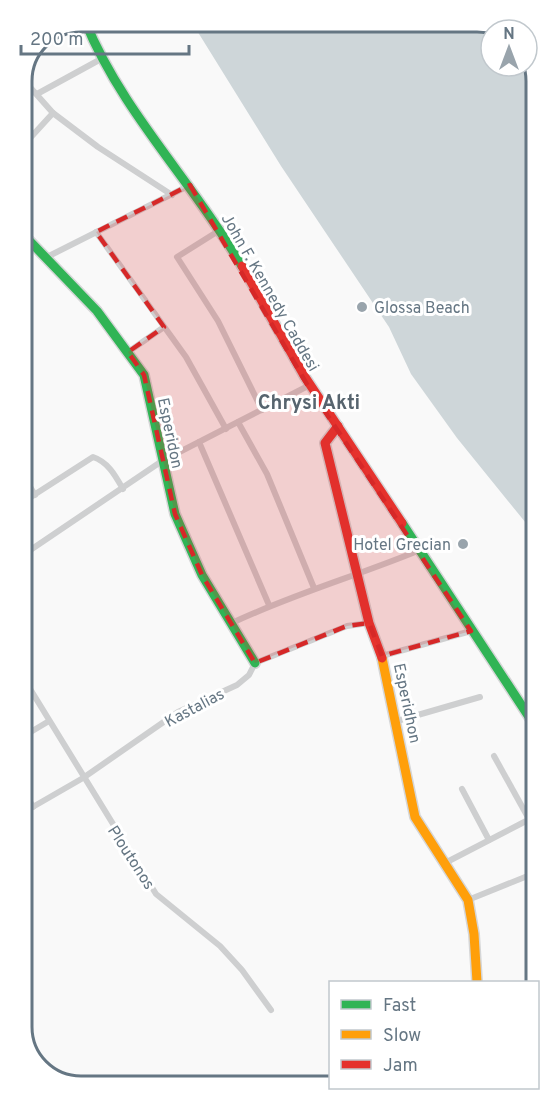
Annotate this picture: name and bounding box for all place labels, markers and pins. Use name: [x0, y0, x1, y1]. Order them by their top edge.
place label: Glossa Beach: [374, 299, 470, 319]
marker: Glossa Beach: [355, 300, 369, 314]
place label: Hotel Grecian: [353, 536, 451, 556]
marker: Hotel Grecian: [456, 537, 470, 551]

